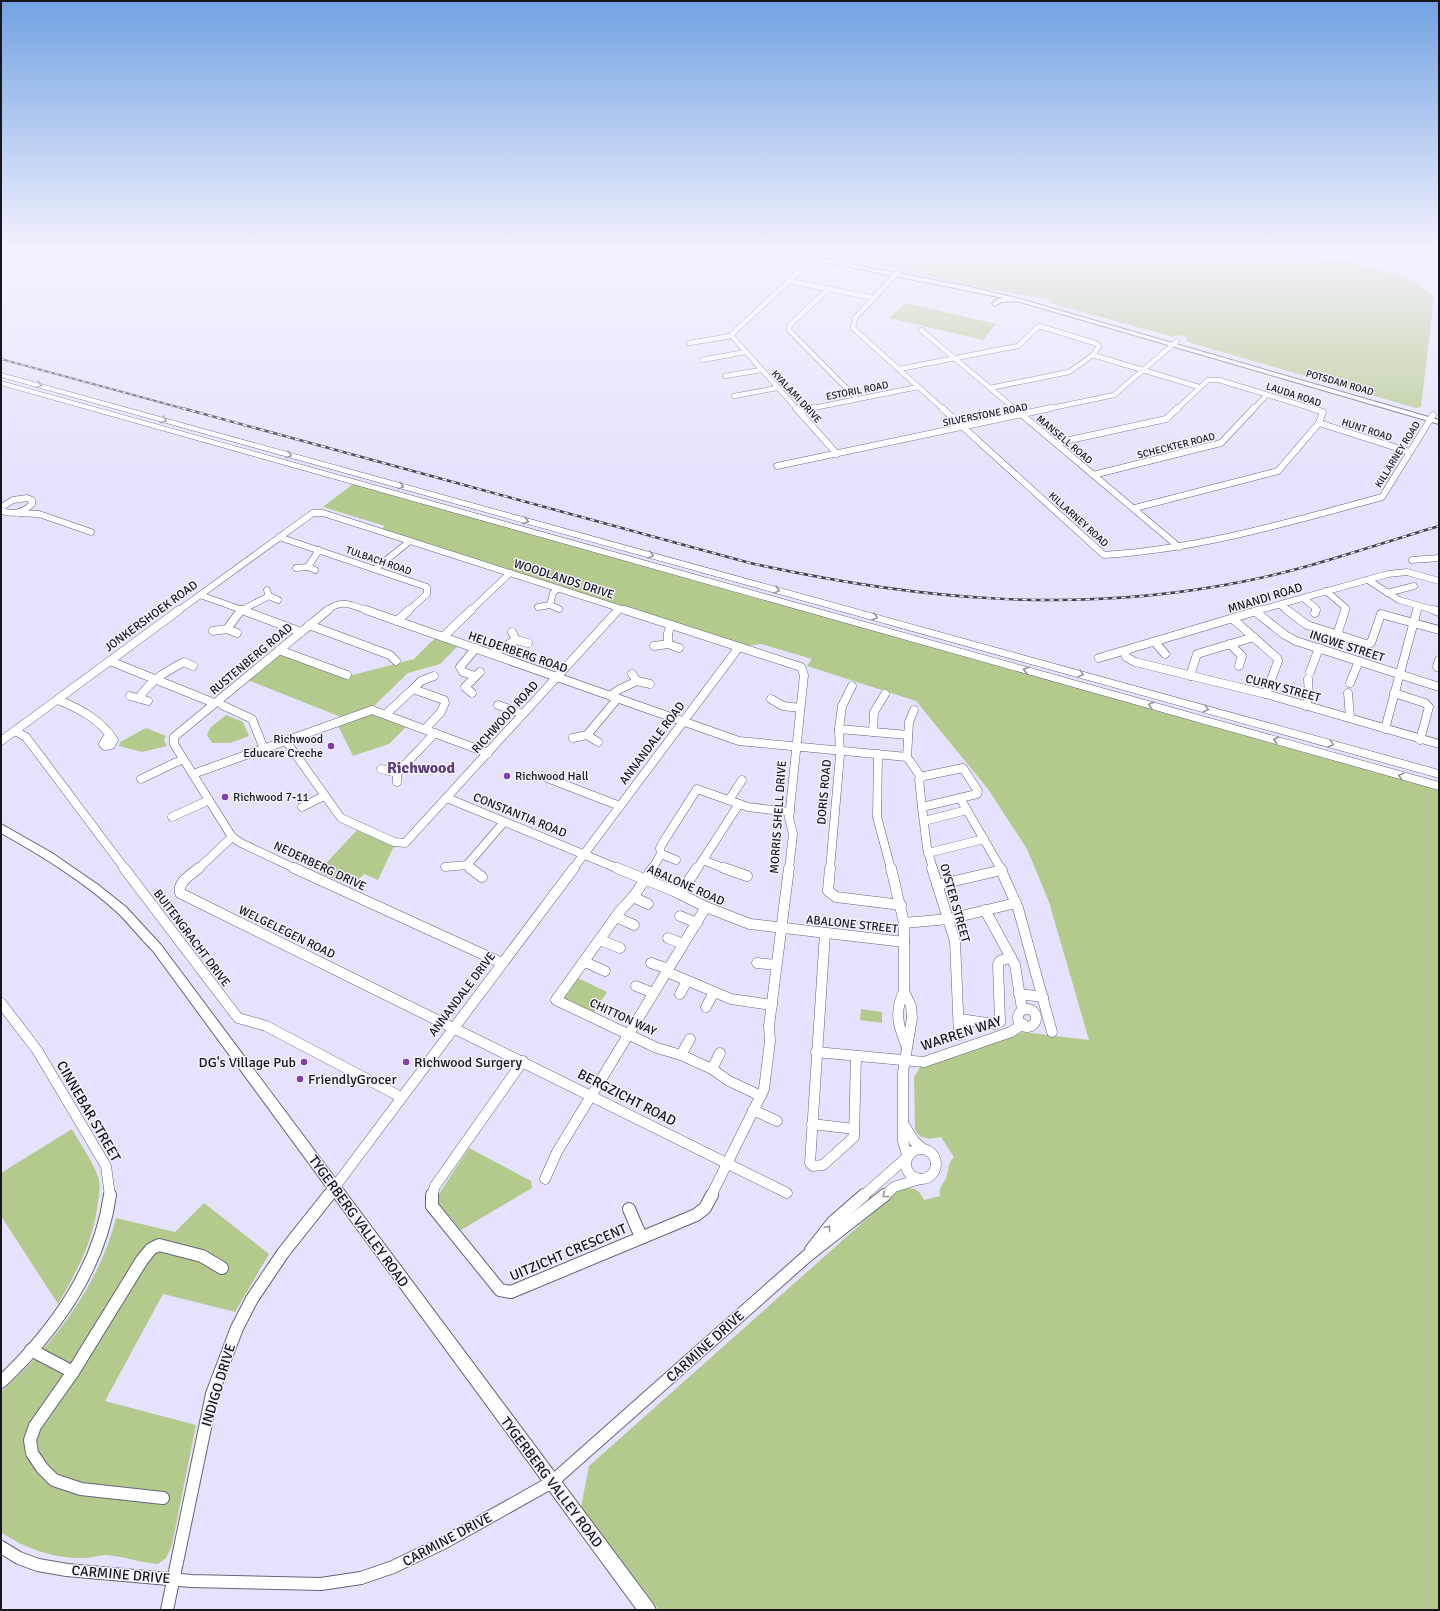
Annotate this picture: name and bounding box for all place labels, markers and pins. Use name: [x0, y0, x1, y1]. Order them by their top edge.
place label: Richwood Educare Creche: [243, 732, 323, 761]
marker: Richwood Educare Creche: [326, 741, 336, 751]
place label: Richwood Hall: [515, 769, 589, 784]
marker: Richwood Hall: [502, 771, 512, 781]
place label: Richwood 7-11: [233, 790, 309, 805]
marker: Richwood 7-11: [220, 792, 230, 802]
place label: DG's Village Pub: [199, 1054, 296, 1071]
place label: Richwood Surgery: [414, 1054, 523, 1071]
marker: DG's Village Pub: [299, 1057, 309, 1067]
marker: Richwood Surgery: [401, 1057, 411, 1067]
place label: FriendlyGrocer: [308, 1071, 397, 1088]
marker: FriendlyGrocer: [295, 1074, 305, 1084]

